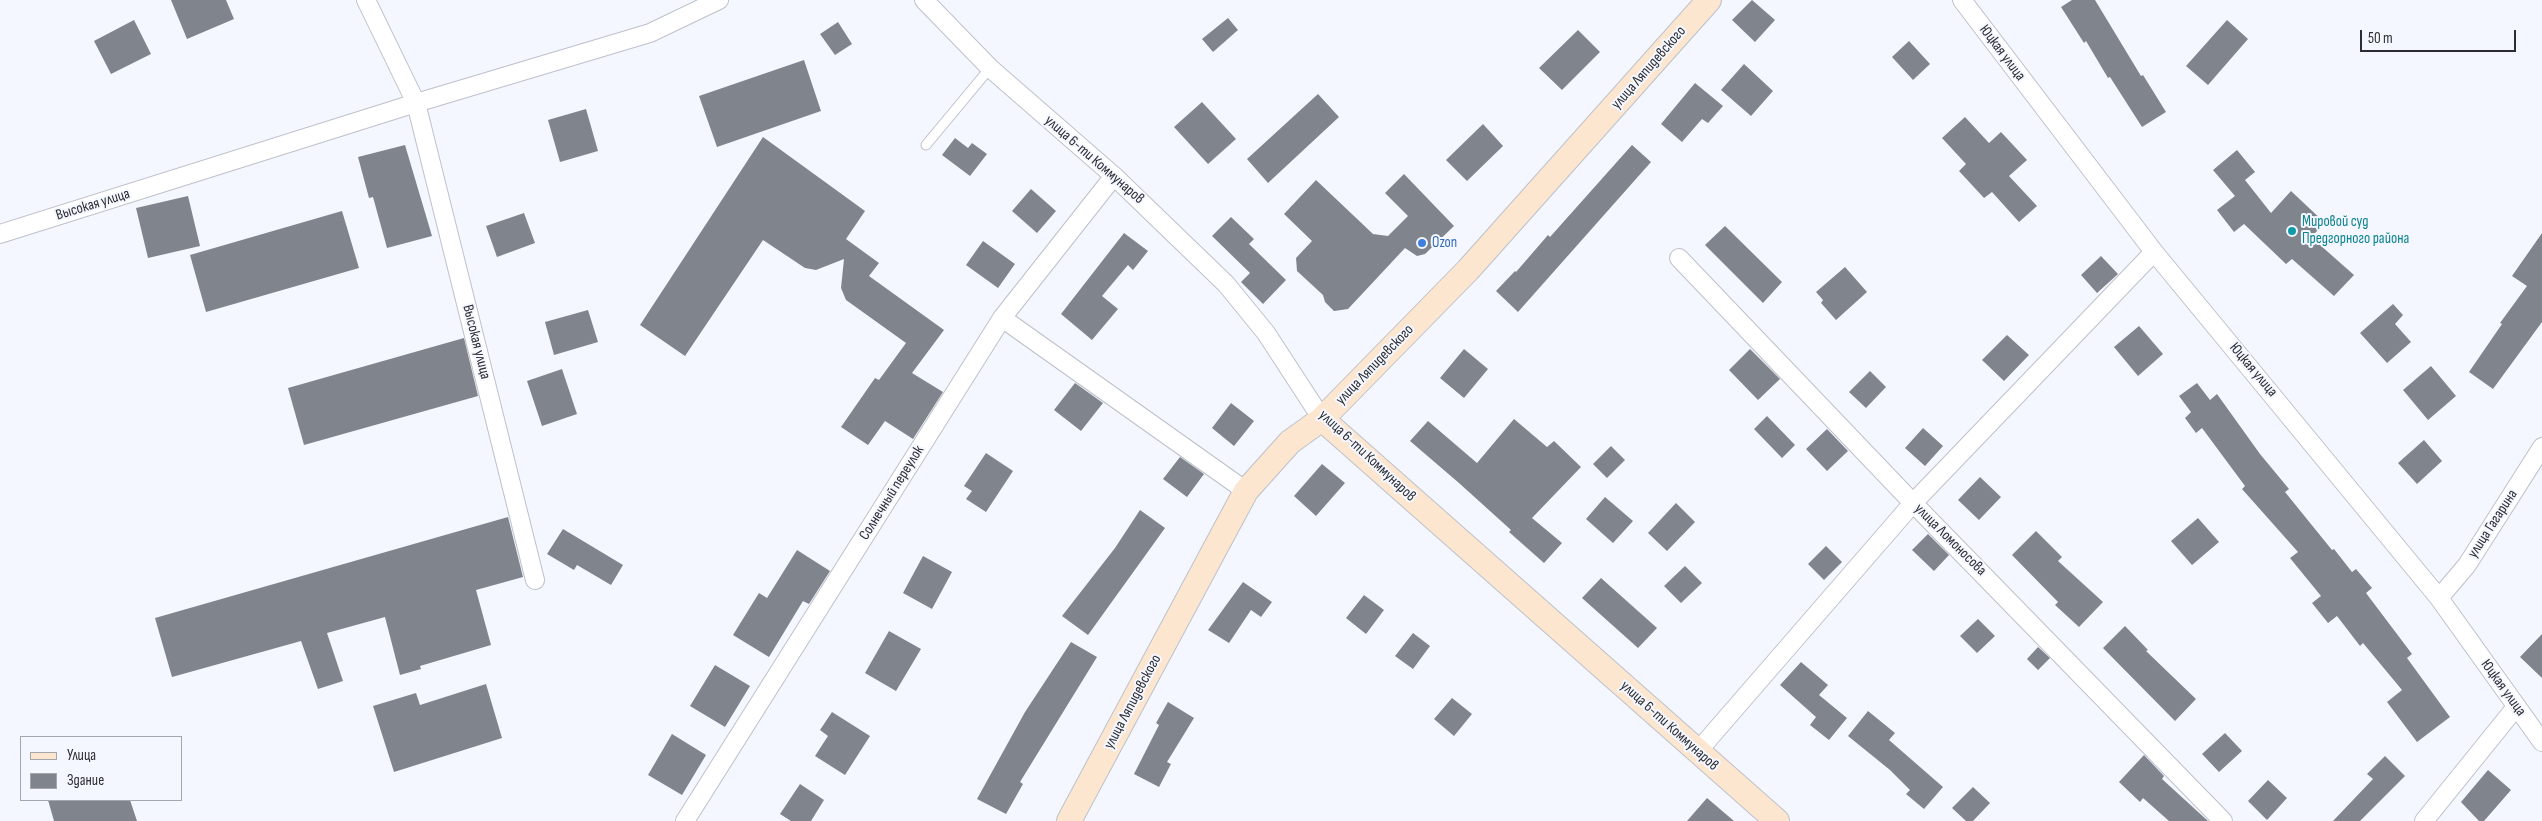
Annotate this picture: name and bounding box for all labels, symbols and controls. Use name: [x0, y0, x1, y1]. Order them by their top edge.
scale bar: [2362, 20, 2518, 52]
street label: Юцкая улица: [1975, 22, 2029, 84]
street label: улица Ляпидевского: [1608, 23, 1690, 113]
text: 50 m: [2368, 29, 2393, 48]
street label: улица 6-ти Коммунаров: [1041, 112, 1147, 208]
street label: Высокая улица: [54, 185, 132, 225]
place label: Мировой суд Предгорного района: [2302, 213, 2409, 248]
marker: Мировой суд Предгорного района: [2286, 225, 2298, 237]
place label: Ozon: [1432, 234, 1457, 252]
marker: Ozon: [1416, 237, 1428, 249]
street label: Высокая улица: [458, 303, 494, 381]
street label: улица Ляпидевского: [1332, 321, 1418, 409]
street label: Юцкая улица: [2225, 339, 2281, 401]
street label: улица 6-ти Коммунаров: [1315, 406, 1419, 506]
street label: Солнечный переулок: [856, 442, 928, 544]
street label: улица Гагарина: [2464, 487, 2522, 561]
street label: улица Ломоносова: [1910, 500, 1990, 580]
street label: улица Ляпидевского: [1101, 652, 1165, 752]
street label: Юцкая улица: [2477, 656, 2529, 720]
street label: улица 6-ти Коммунаров: [1616, 677, 1722, 775]
legend: [20, 736, 182, 801]
text: Улица: [67, 746, 96, 765]
text: Здание: [67, 771, 104, 790]

